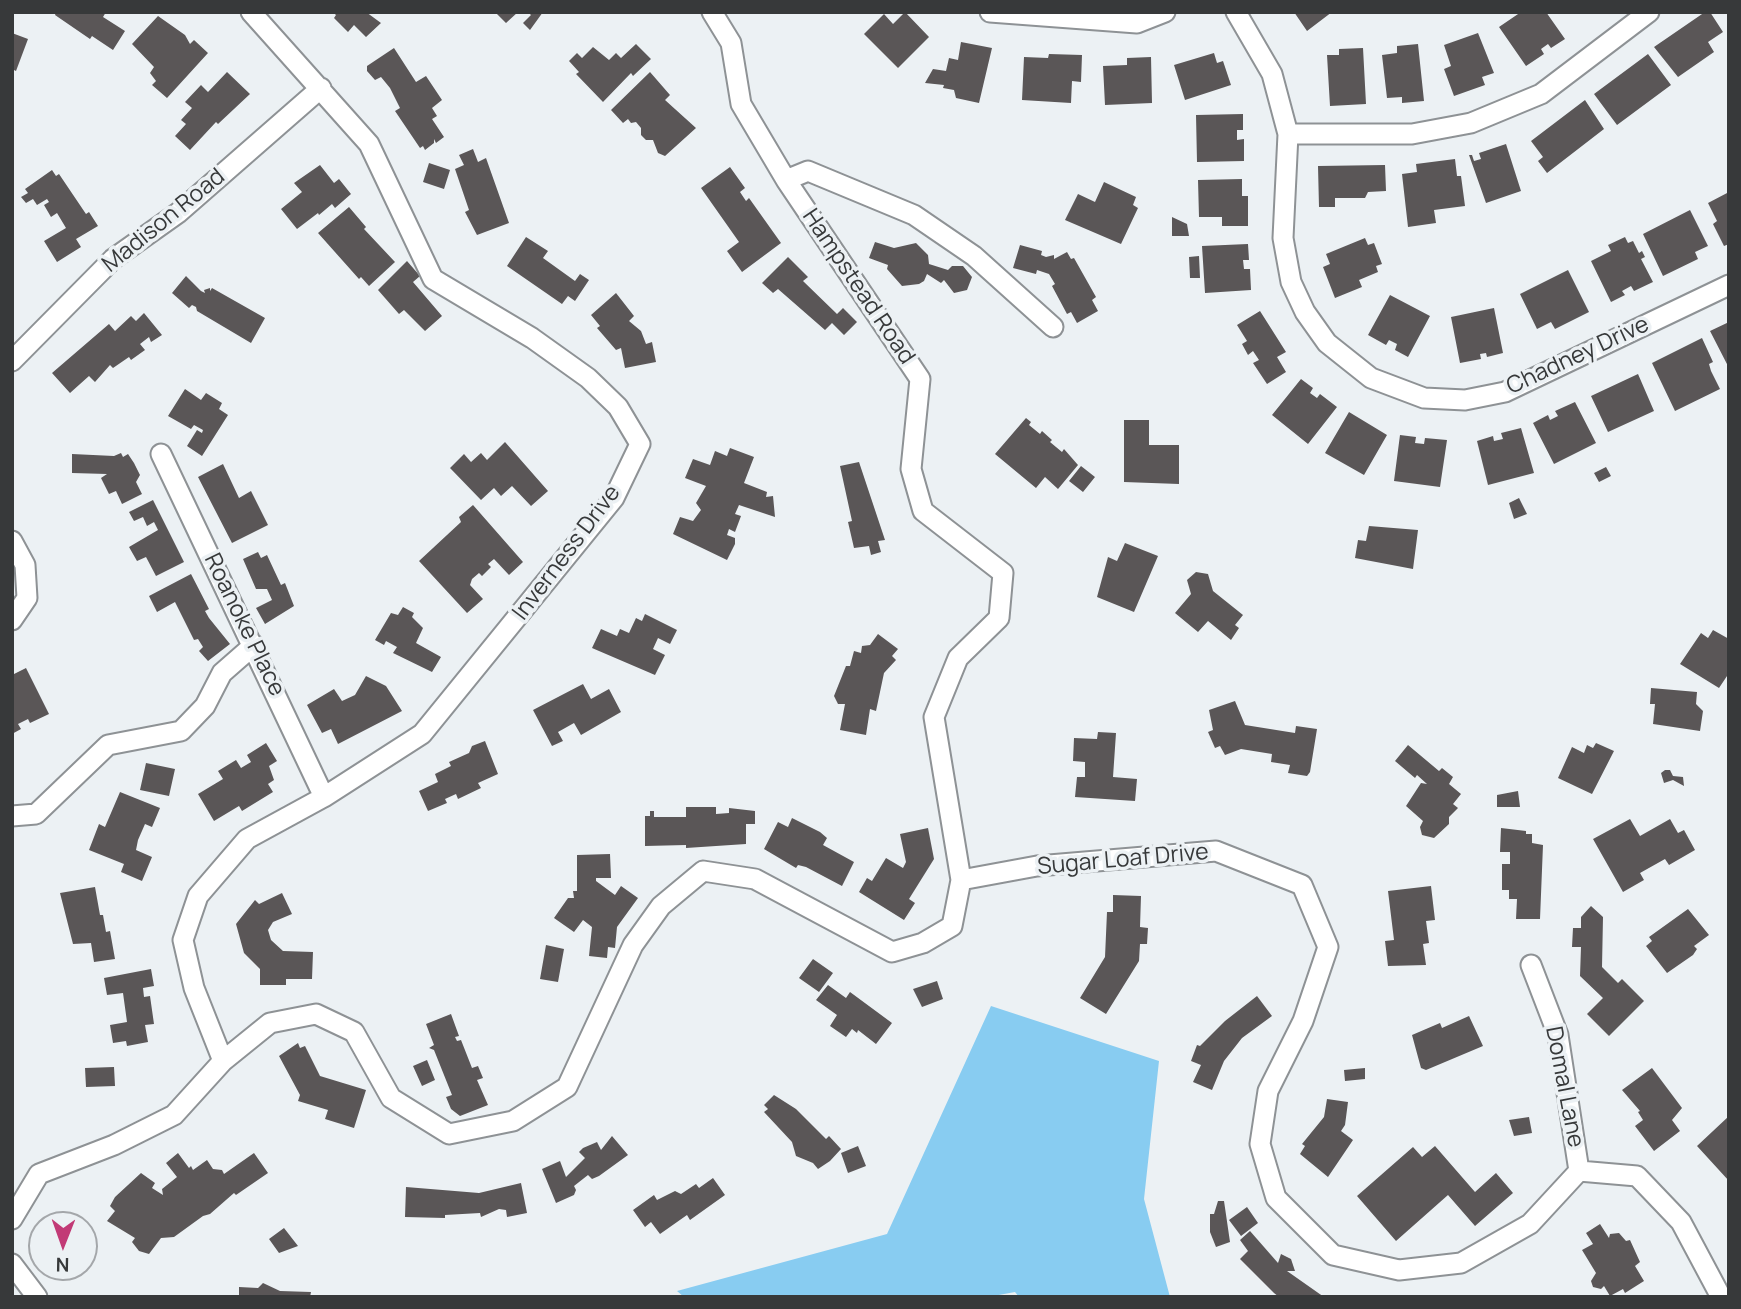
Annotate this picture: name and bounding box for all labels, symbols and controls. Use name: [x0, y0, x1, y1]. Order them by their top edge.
street label: Madison Road: [97, 163, 231, 279]
street label: Hampstead Road: [796, 204, 920, 370]
street label: Chadney Drive: [1502, 311, 1654, 401]
street label: Inverness Drive: [507, 480, 627, 626]
street label: Roanoke Place: [198, 549, 290, 701]
street label: Sugar Loaf Drive: [1036, 839, 1210, 881]
street label: Domal Lane: [1539, 1024, 1589, 1150]
north arrow: [28, 1211, 98, 1281]
text: N: [56, 1252, 70, 1278]

